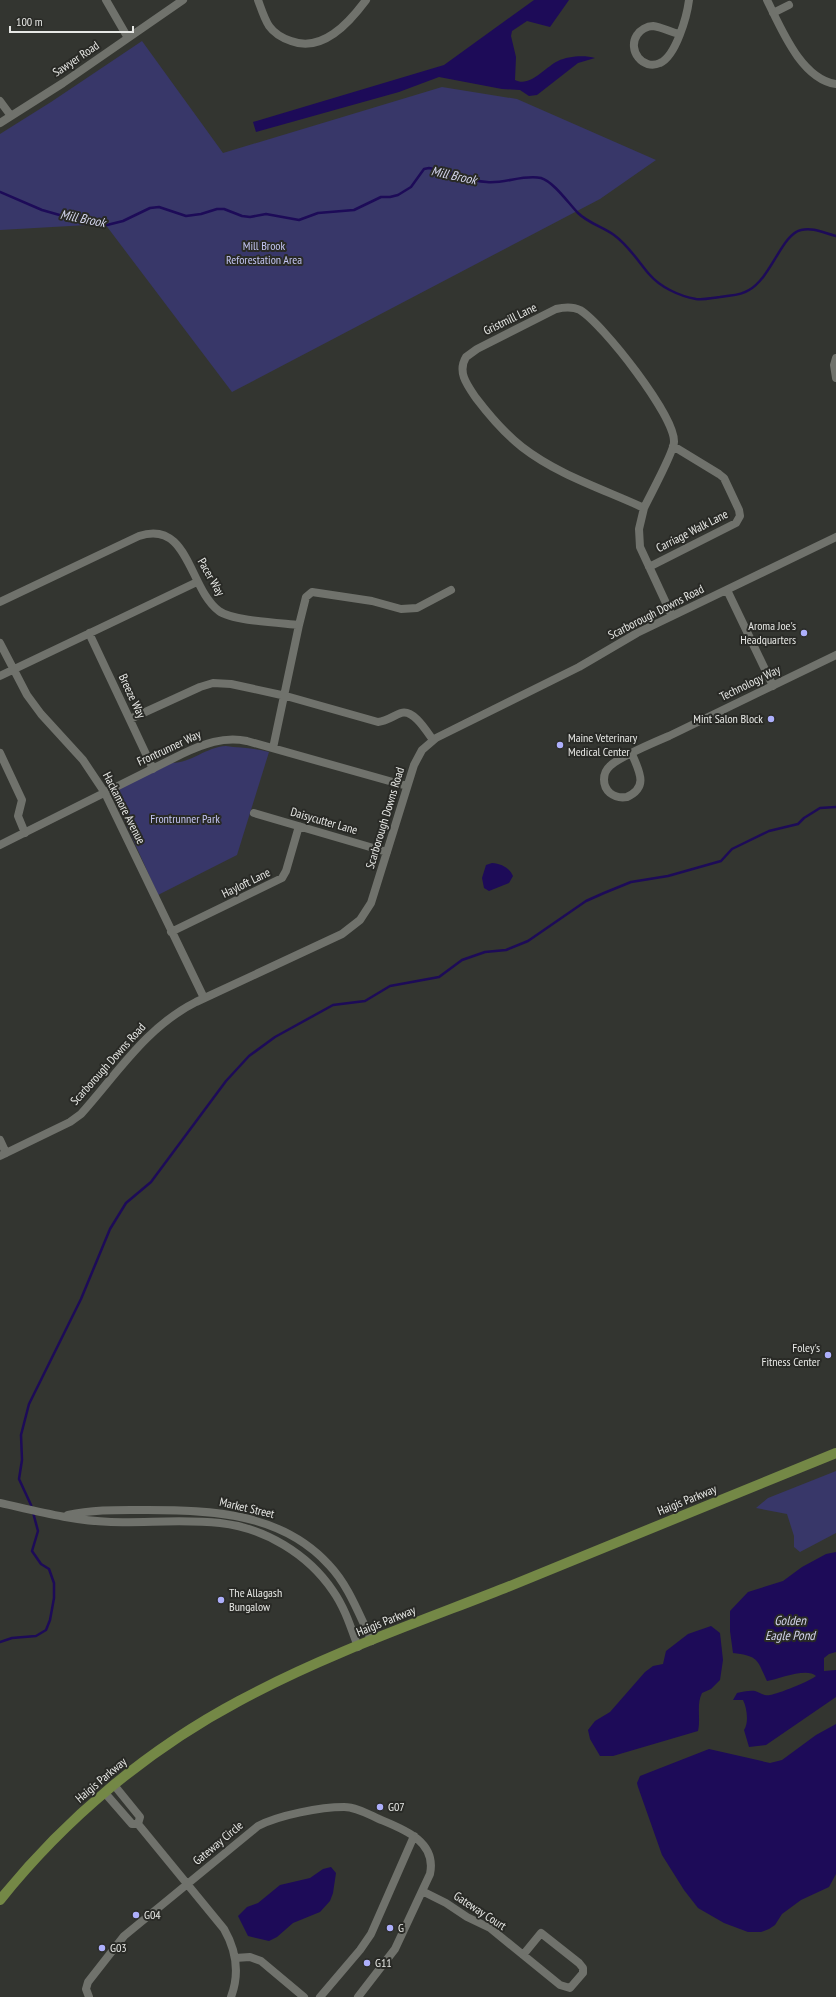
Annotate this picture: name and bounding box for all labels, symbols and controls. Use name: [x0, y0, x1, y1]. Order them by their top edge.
scale bar: [10, 8, 133, 34]
text: 100 m: [16, 14, 43, 29]
street label: Sawyer Road: [50, 38, 102, 80]
water label: Mill Brook: [430, 162, 480, 189]
water label: Mill Brook: [59, 206, 109, 232]
park label: Mill Brook Reforestation Area: [226, 238, 302, 267]
street label: Gristmill Lane: [481, 299, 539, 338]
street label: Carriage Walk Lane: [653, 506, 730, 555]
street label: Pacer Way: [195, 555, 229, 599]
street label: Scarborough Downs Road: [605, 581, 706, 642]
place label: Aroma Joe's Headquarters: [740, 618, 796, 647]
marker: Aroma Joe's Headquarters: [799, 628, 809, 638]
street label: Technology Way: [717, 661, 783, 704]
street label: Breeze Way: [116, 671, 149, 721]
place label: Mint Salon Block: [693, 711, 763, 726]
marker: Mint Salon Block: [766, 714, 776, 724]
street label: Frontrunner Way: [135, 726, 203, 769]
place label: Maine Veterinary Medical Center: [568, 730, 638, 759]
marker: Maine Veterinary Medical Center: [555, 740, 565, 750]
street label: Scarborough Downs Road: [362, 765, 407, 870]
street label: Hackamore Avenue: [100, 769, 149, 846]
street label: Daisycutter Lane: [289, 804, 359, 837]
park label: Frontrunner Park: [150, 811, 220, 826]
street label: Hayloft Lane: [219, 864, 273, 901]
street label: Scarborough Downs Road: [67, 1019, 148, 1108]
place label: Foley's Fitness Center: [761, 1340, 821, 1369]
marker: Foley's Fitness Center: [823, 1350, 833, 1360]
street label: Haigis Parkway: [655, 1481, 719, 1518]
street label: Market Street: [218, 1494, 277, 1521]
place label: The Allagash Bungalow: [229, 1585, 282, 1614]
marker: The Allagash Bungalow: [216, 1595, 226, 1605]
street label: Haigis Parkway: [354, 1602, 418, 1639]
water label: Golden Eagle Pond: [765, 1612, 817, 1644]
street label: Haigis Parkway: [72, 1753, 130, 1805]
place label: G07: [388, 1799, 405, 1814]
marker: G07: [375, 1802, 385, 1812]
street label: Gateway Circle: [190, 1817, 246, 1868]
street label: Gateway Court: [451, 1888, 510, 1934]
place label: G04: [144, 1907, 161, 1922]
marker: G04: [131, 1910, 141, 1920]
place label: G: [398, 1920, 404, 1935]
marker: G: [385, 1923, 395, 1933]
place label: G03: [110, 1940, 127, 1955]
marker: G03: [97, 1943, 107, 1953]
place label: G11: [375, 1955, 392, 1970]
marker: G11: [362, 1958, 372, 1968]

